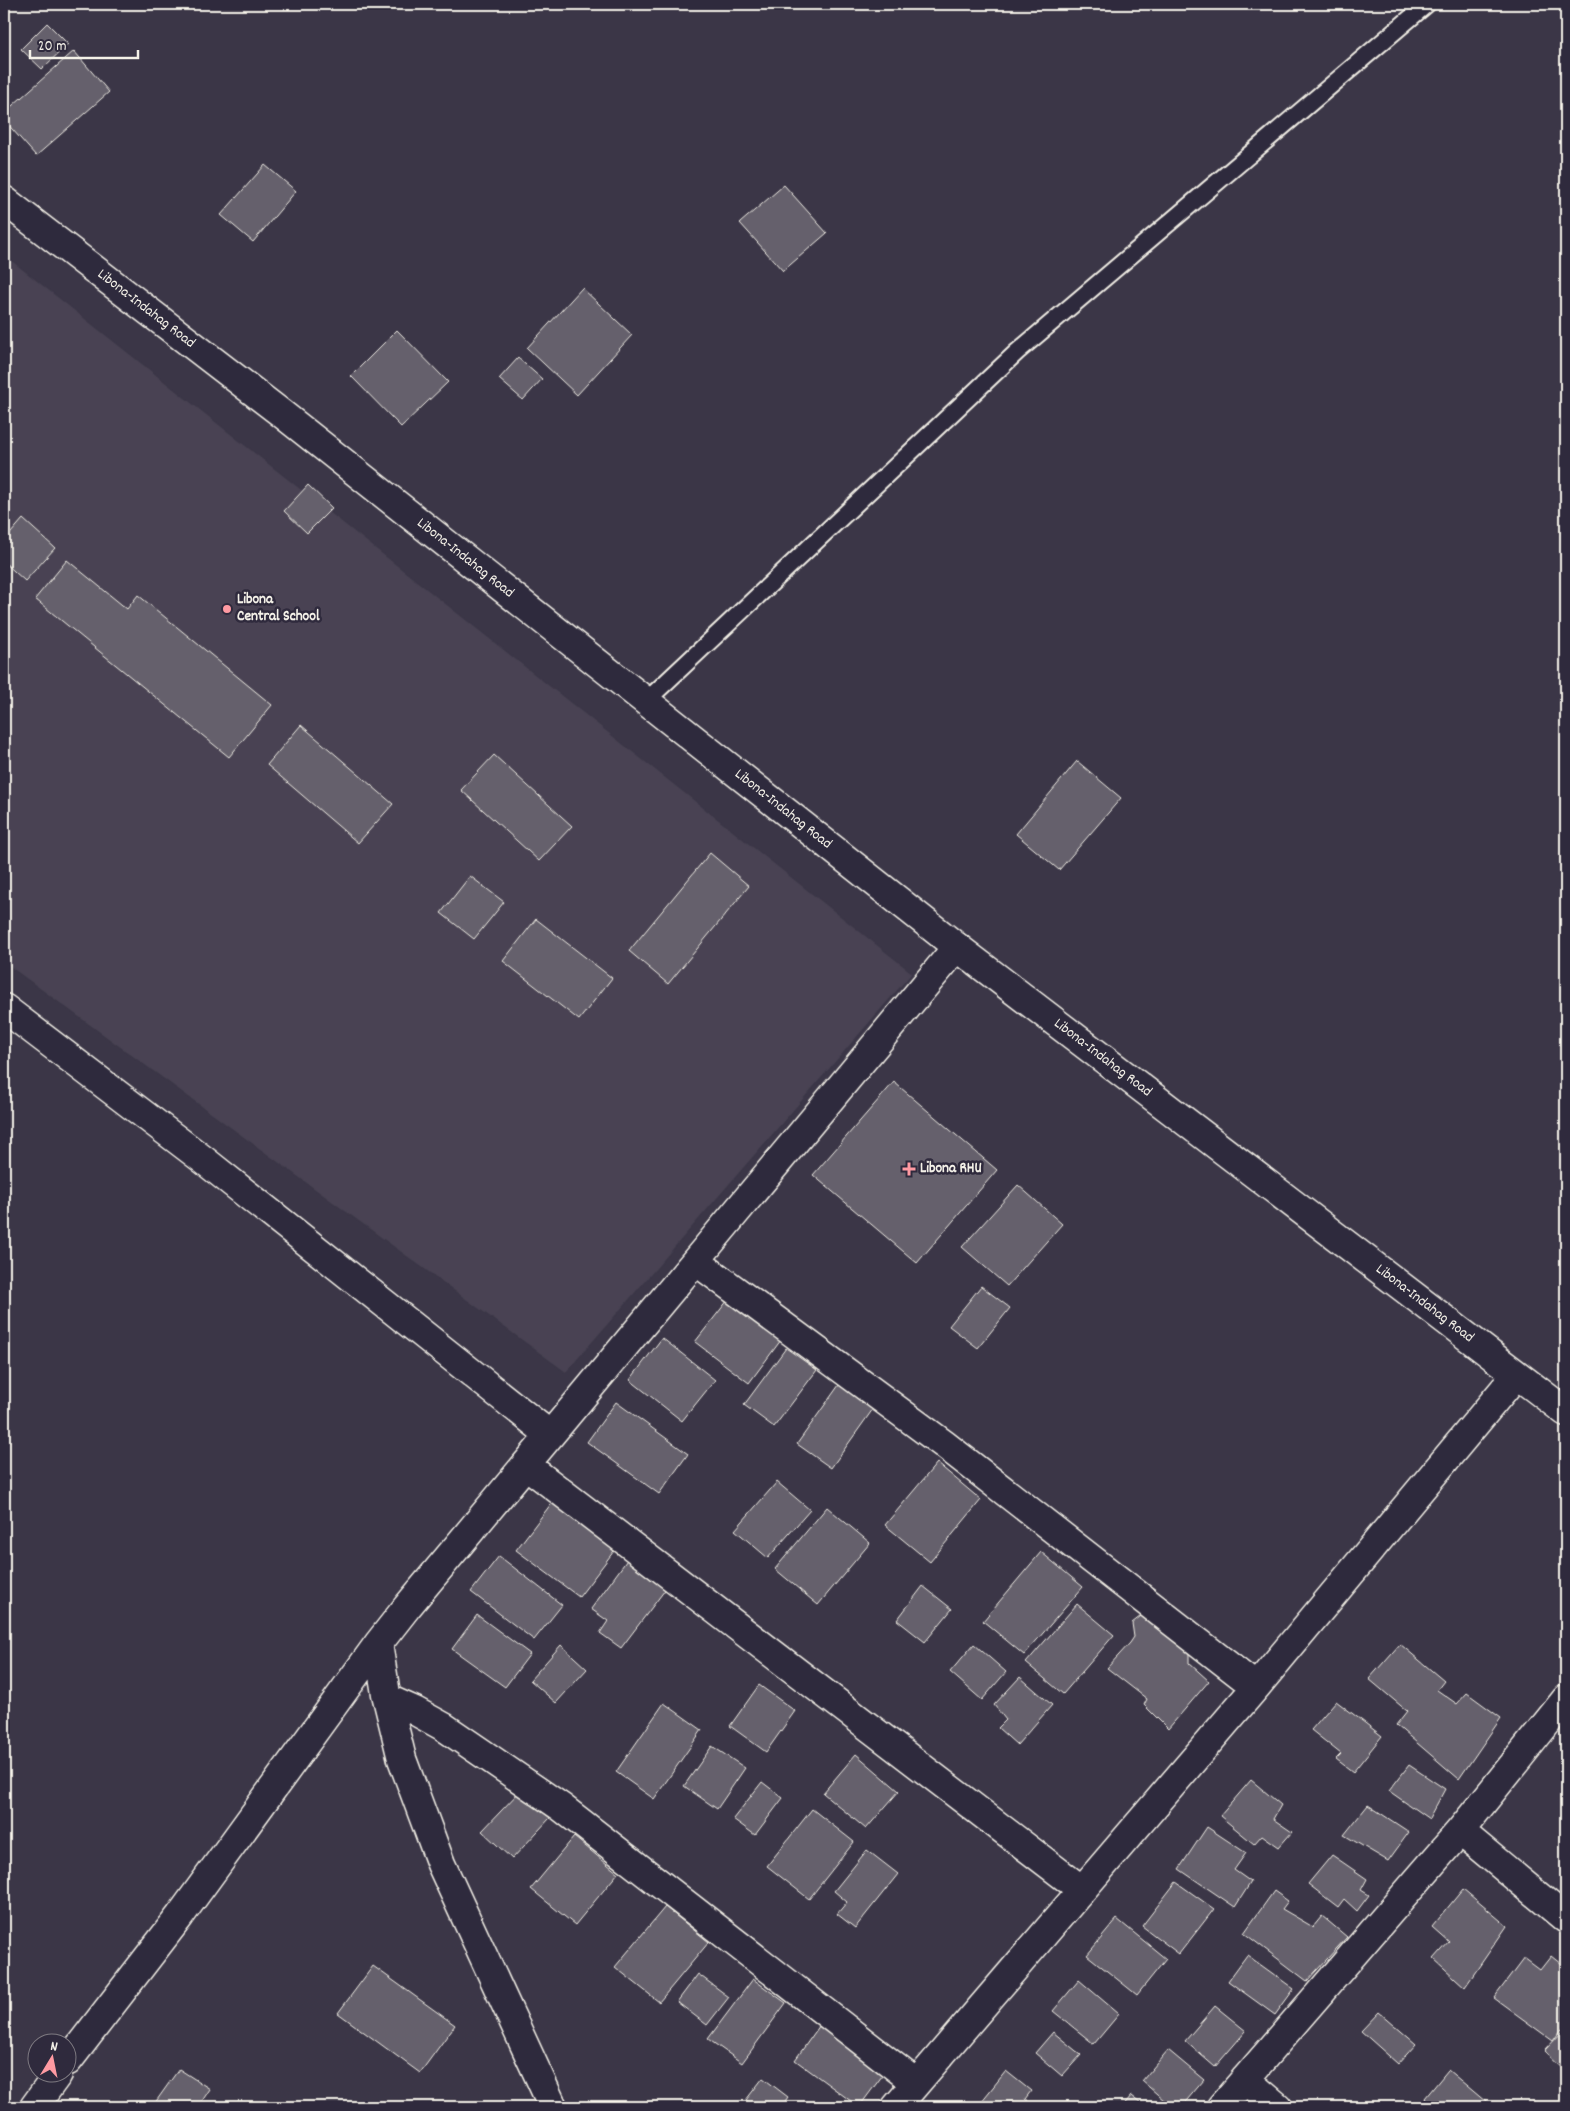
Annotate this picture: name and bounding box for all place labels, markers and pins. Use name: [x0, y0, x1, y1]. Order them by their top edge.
place label: Libona Central School: [237, 589, 320, 628]
marker: Libona Central School: [221, 603, 233, 615]
place label: Libona RHU: [920, 1158, 982, 1180]
marker: Libona RHU: [902, 1162, 916, 1176]

